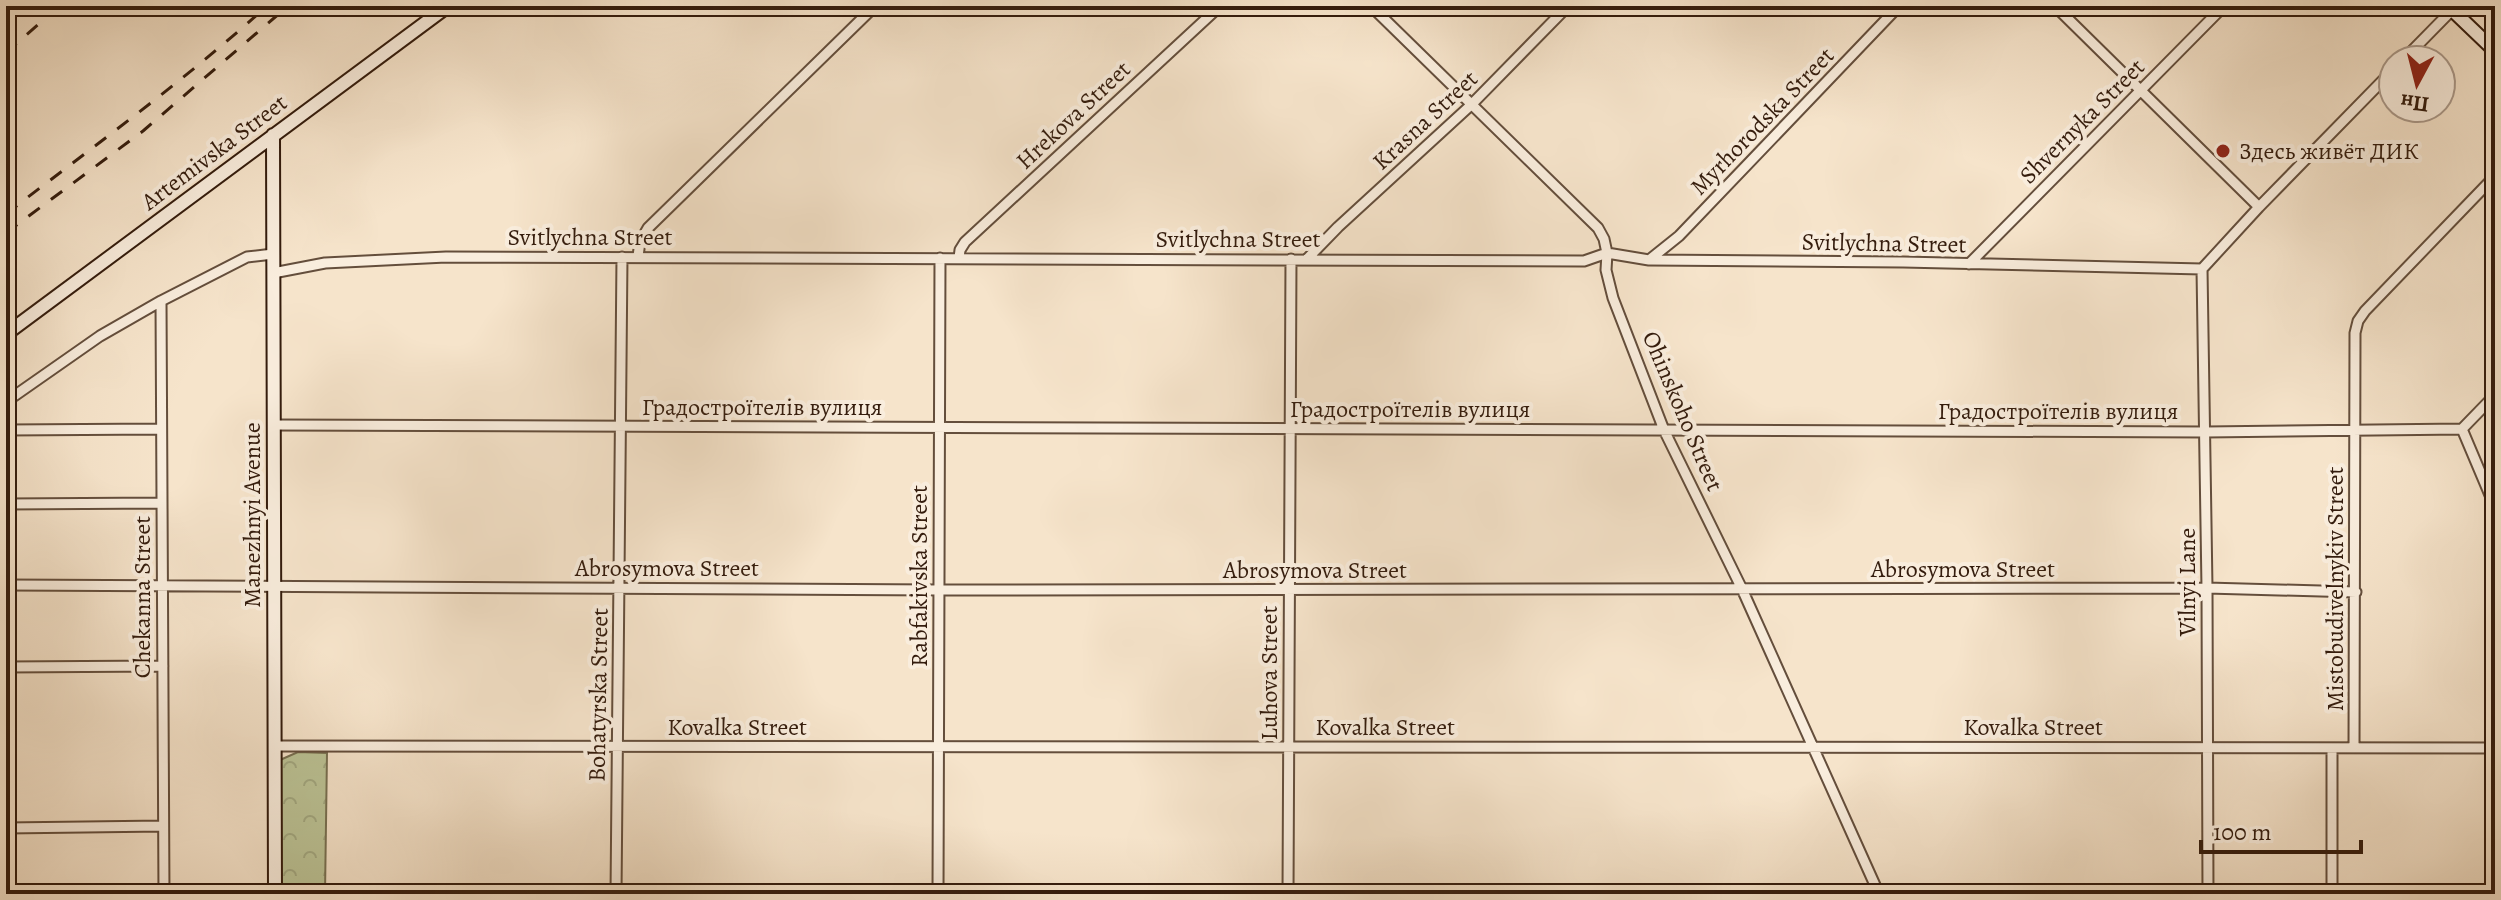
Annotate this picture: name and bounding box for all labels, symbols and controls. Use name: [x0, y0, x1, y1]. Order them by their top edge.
street label: Myrhorodska Street: [1683, 40, 1841, 202]
north arrow: [2377, 44, 2457, 124]
street label: Shvernyka Street: [2012, 51, 2152, 191]
street label: Hrekova Street: [1009, 54, 1137, 176]
street label: Krasna Street: [1365, 63, 1485, 177]
text: Пн: [2399, 86, 2431, 119]
street label: Artemivska Street: [134, 87, 294, 218]
place label: Здесь живёт ДИК: [2239, 135, 2419, 167]
marker: Здесь живёт ДИК: [2214, 142, 2232, 160]
street label: Svitlychna Street: [508, 221, 673, 253]
street label: Svitlychna Street: [1156, 223, 1321, 255]
street label: Svitlychna Street: [1801, 226, 1967, 260]
street label: Ohinskoho Street: [1635, 326, 1731, 496]
street label: Градостроїтелiв вулиця: [642, 391, 882, 423]
street label: Градостроїтелiв вулиця: [1290, 393, 1530, 425]
street label: Градостроїтелiв вулиця: [1938, 395, 2178, 427]
street label: Manezhnyi Avenue: [236, 422, 268, 608]
street label: Mistobudivelnykiv Street: [2319, 467, 2351, 711]
street label: Rabfakivska Street: [903, 485, 935, 667]
street label: Chekanna Street: [126, 516, 158, 678]
street label: Vilnyi Lane: [2171, 528, 2203, 637]
street label: Abrosymova Street: [574, 552, 759, 584]
street label: Abrosymova Street: [1870, 553, 2055, 585]
street label: Abrosymova Street: [1222, 554, 1407, 586]
street label: Luhova Street: [1253, 606, 1285, 740]
street label: Bohatyrska Street: [580, 608, 616, 782]
street label: Kovalka Street: [667, 711, 807, 743]
street label: Kovalka Street: [1315, 711, 1455, 743]
street label: Kovalka Street: [1963, 711, 2103, 743]
scale bar: [2201, 804, 2361, 854]
text: 100 m: [2213, 816, 2272, 848]

